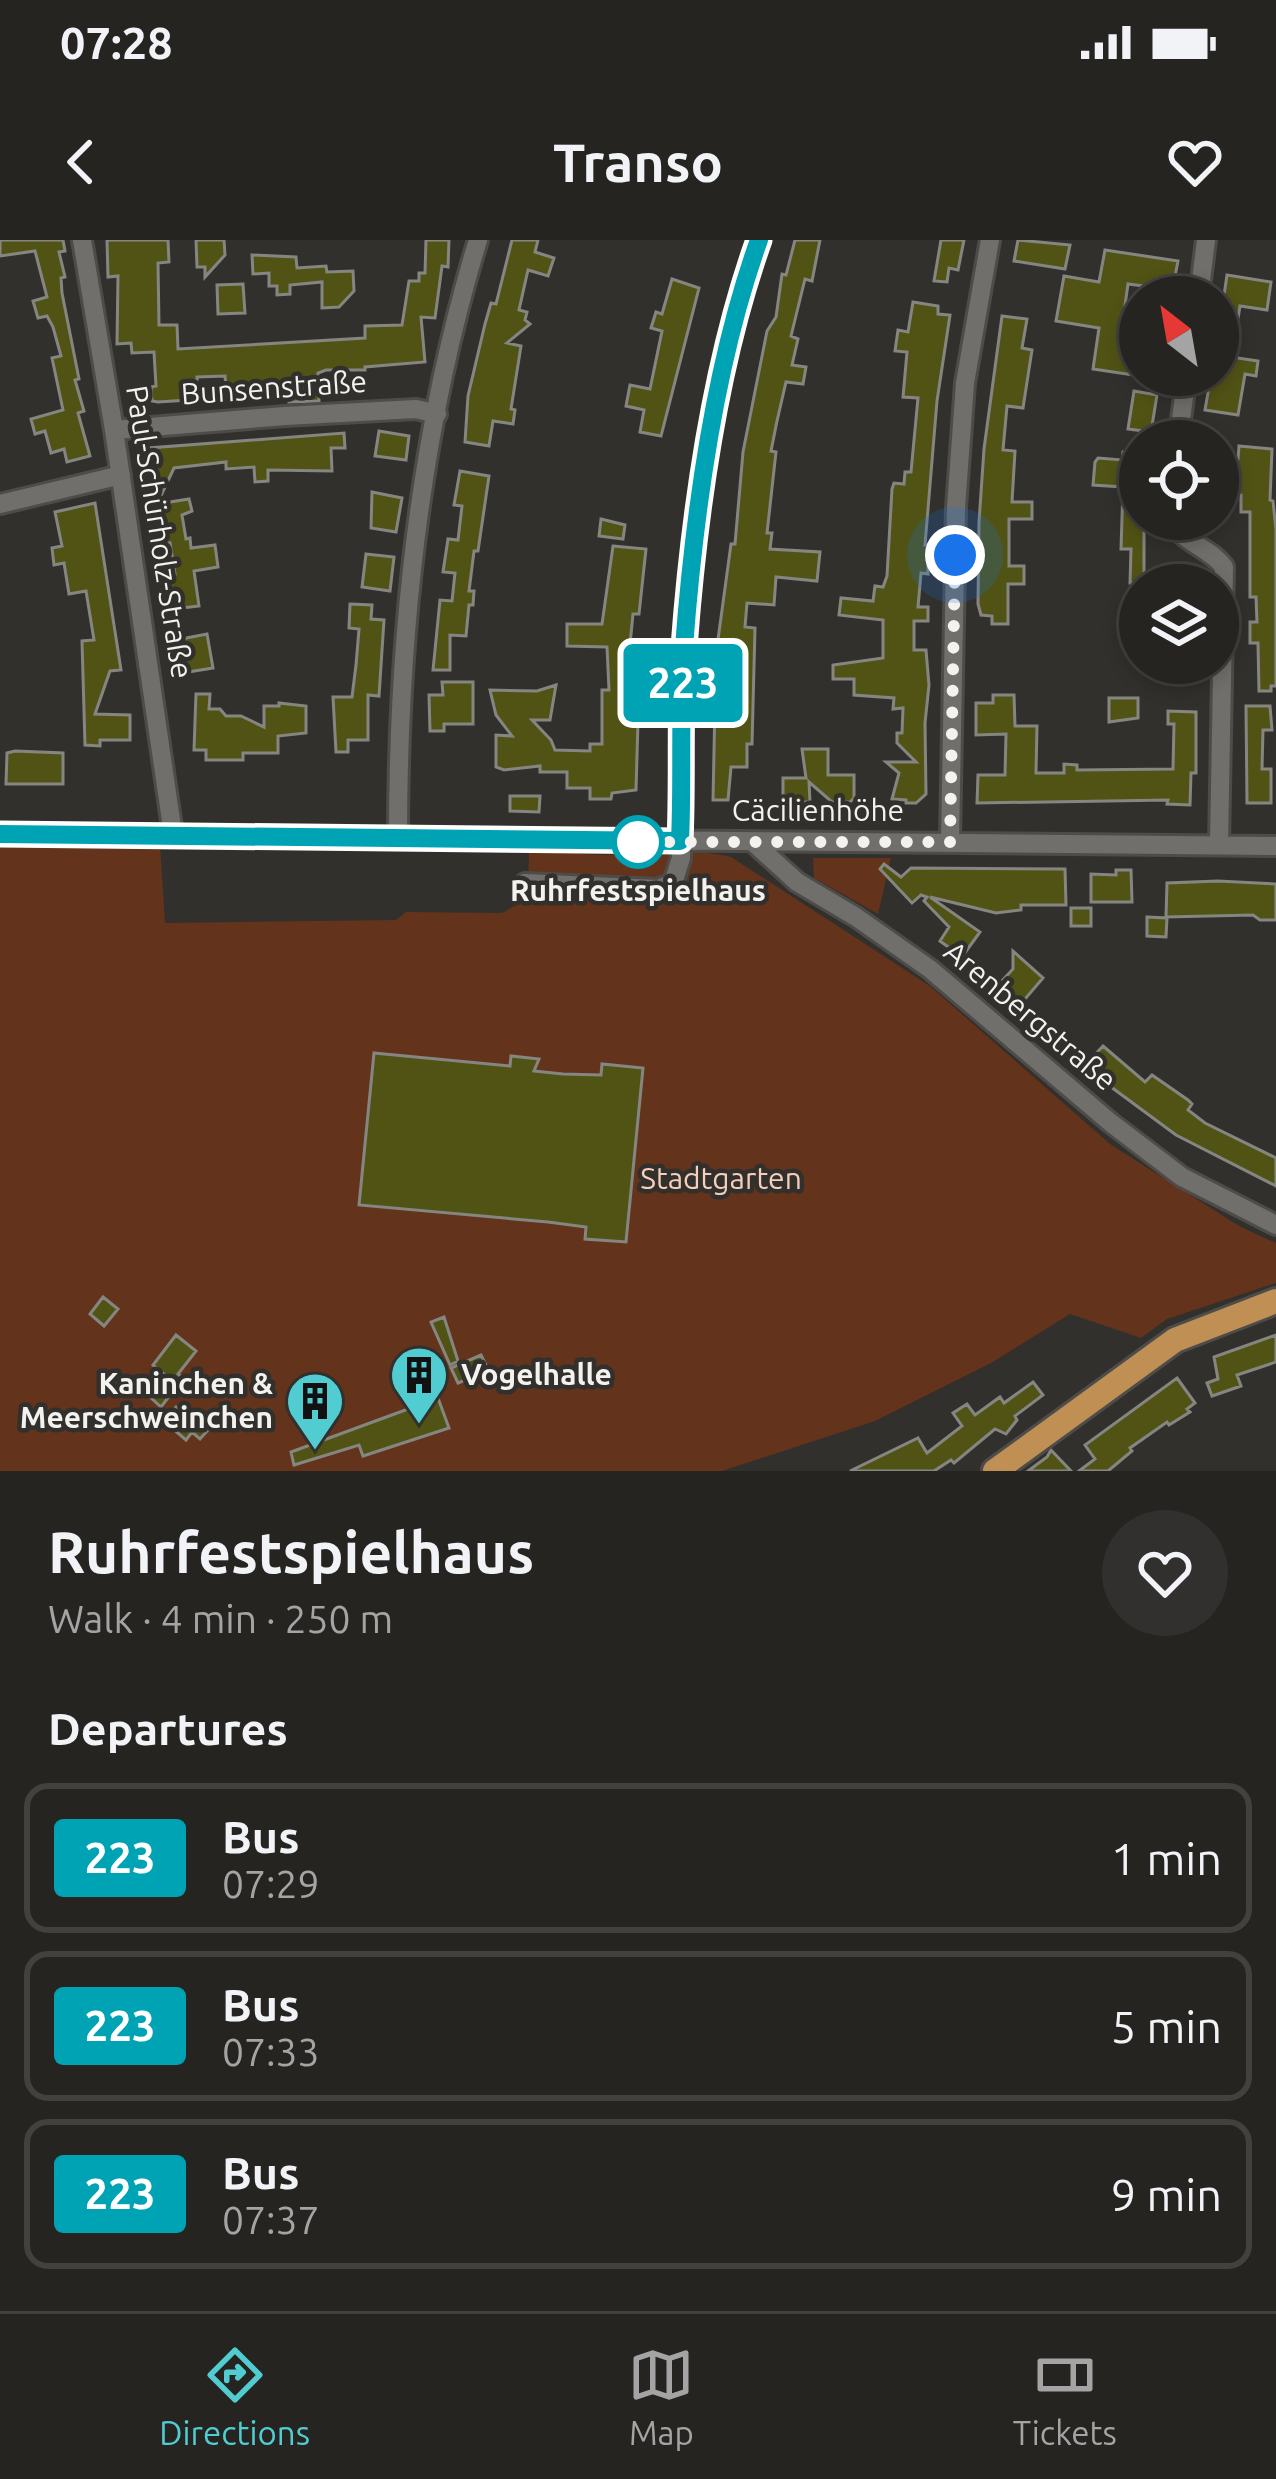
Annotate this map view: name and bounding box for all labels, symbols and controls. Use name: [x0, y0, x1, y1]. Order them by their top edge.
text: 07:28: [60, 17, 173, 68]
icon: back: [48, 129, 114, 195]
icon: heart: [1162, 129, 1228, 195]
text: Transo: [553, 132, 723, 192]
north arrow: [1119, 276, 1239, 396]
map controls: [1119, 276, 1239, 684]
street label: Bunsenstraße: [180, 364, 368, 410]
street label: Paul-Schürholz-Straße: [120, 383, 200, 681]
button: locate: [1119, 420, 1239, 540]
your location: [925, 525, 985, 585]
button: layers: [1119, 564, 1239, 684]
line badge: 223: [614, 644, 752, 722]
text: 223: [647, 659, 719, 706]
street label: Cäcilienhöhe: [732, 793, 904, 827]
marker: Ruhrfestspielhaus: [613, 817, 663, 867]
place label: Ruhrfestspielhaus: [510, 873, 766, 907]
street label: Arenbergstraße: [938, 934, 1123, 1097]
park label: Stadtgarten: [640, 1161, 802, 1195]
building icon: Vogelhalle: [388, 1344, 450, 1426]
place label: Vogelhalle: [461, 1357, 612, 1391]
place label: Kaninchen & Meerschweinchen: [20, 1366, 273, 1434]
building icon: Kaninchen & Meerschweinchen: [284, 1370, 346, 1452]
button: heart: [1102, 1510, 1228, 1636]
text: Ruhrfestspielhaus: [48, 1520, 534, 1584]
text: Walk · 4 min · 250 m: [48, 1597, 393, 1640]
text: Departures: [48, 1703, 288, 1754]
text: Bus: [222, 1811, 299, 1862]
text: 1 min: [1111, 1833, 1222, 1884]
text: 223: [84, 1834, 156, 1881]
text: 07:29: [222, 1862, 320, 1905]
text: Bus: [222, 1979, 299, 2030]
text: 5 min: [1111, 2001, 1222, 2052]
text: 223: [84, 2002, 156, 2049]
text: 07:33: [222, 2030, 320, 2073]
text: Bus: [222, 2147, 299, 2198]
text: 9 min: [1111, 2169, 1222, 2220]
text: 223: [84, 2170, 156, 2217]
text: 07:37: [222, 2198, 320, 2241]
tab: Directions: [159, 2342, 310, 2451]
tab: Map: [628, 2342, 694, 2451]
tab: Tickets: [1013, 2342, 1117, 2451]

